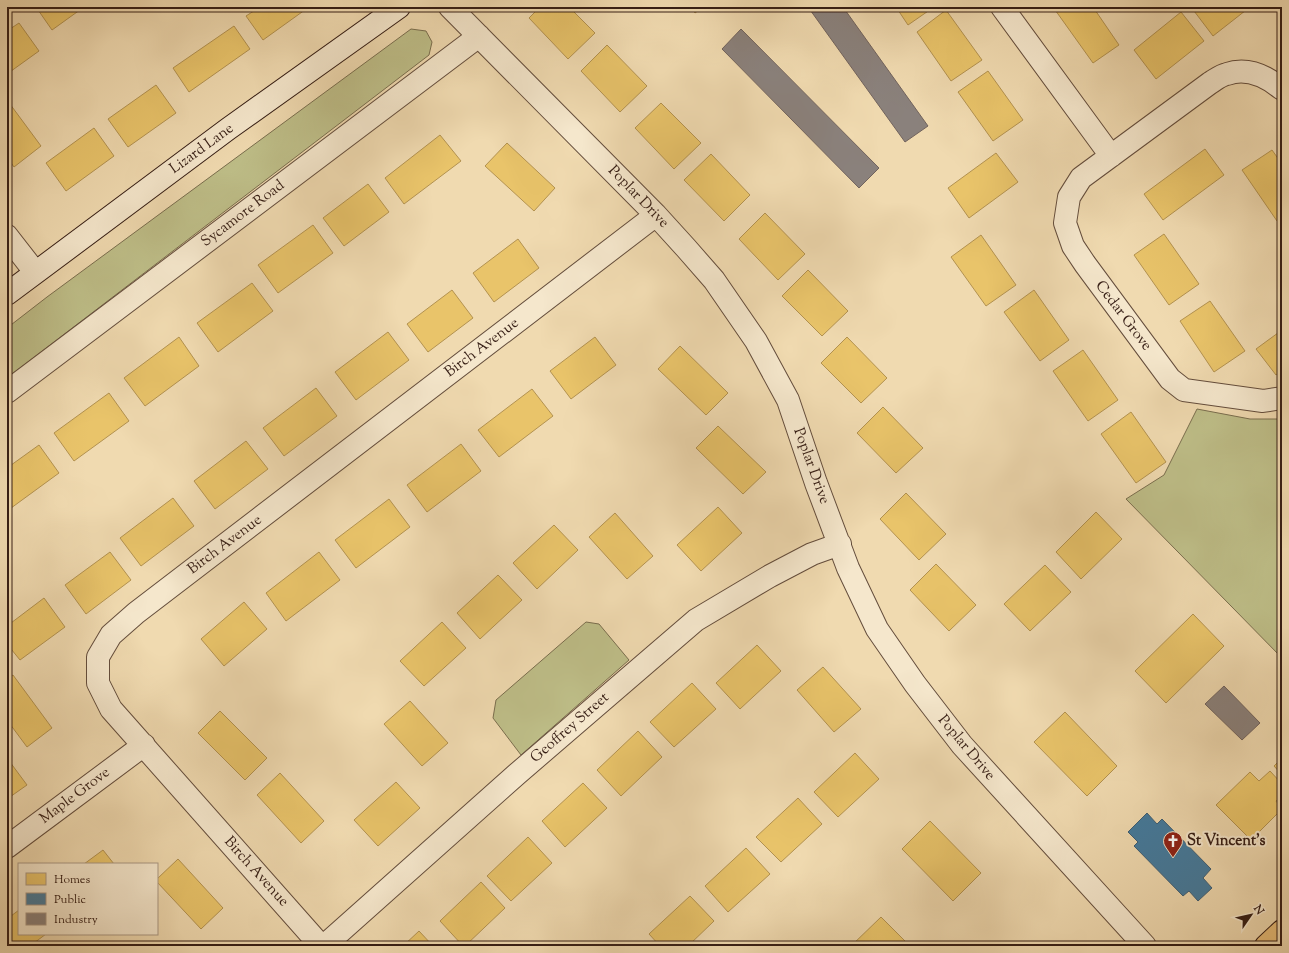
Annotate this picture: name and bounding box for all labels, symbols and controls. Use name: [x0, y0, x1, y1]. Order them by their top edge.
street label: Lizard Lane: [166, 119, 238, 179]
street label: Poplar Drive: [603, 161, 673, 233]
street label: Sycamore Road: [197, 175, 290, 252]
street label: Cedar Grove: [1090, 277, 1156, 355]
street label: Birch Avenue: [441, 313, 523, 383]
street label: Poplar Drive: [787, 425, 835, 507]
street label: Birch Avenue: [184, 510, 266, 580]
street label: Geoffrey Street: [526, 688, 614, 768]
street label: Poplar Drive: [932, 711, 1000, 785]
street label: Maple Grove: [36, 763, 115, 829]
church icon: St Vincent’s: [1162, 830, 1184, 858]
place label: St Vincent’s: [1187, 831, 1266, 852]
street label: Birch Avenue: [219, 832, 293, 912]
legend: [18, 863, 158, 935]
text: Homes: [54, 871, 90, 889]
text: Public: [54, 891, 87, 909]
north arrow: [1231, 895, 1271, 935]
text: N: [1249, 901, 1268, 918]
text: Industry: [54, 911, 98, 929]

